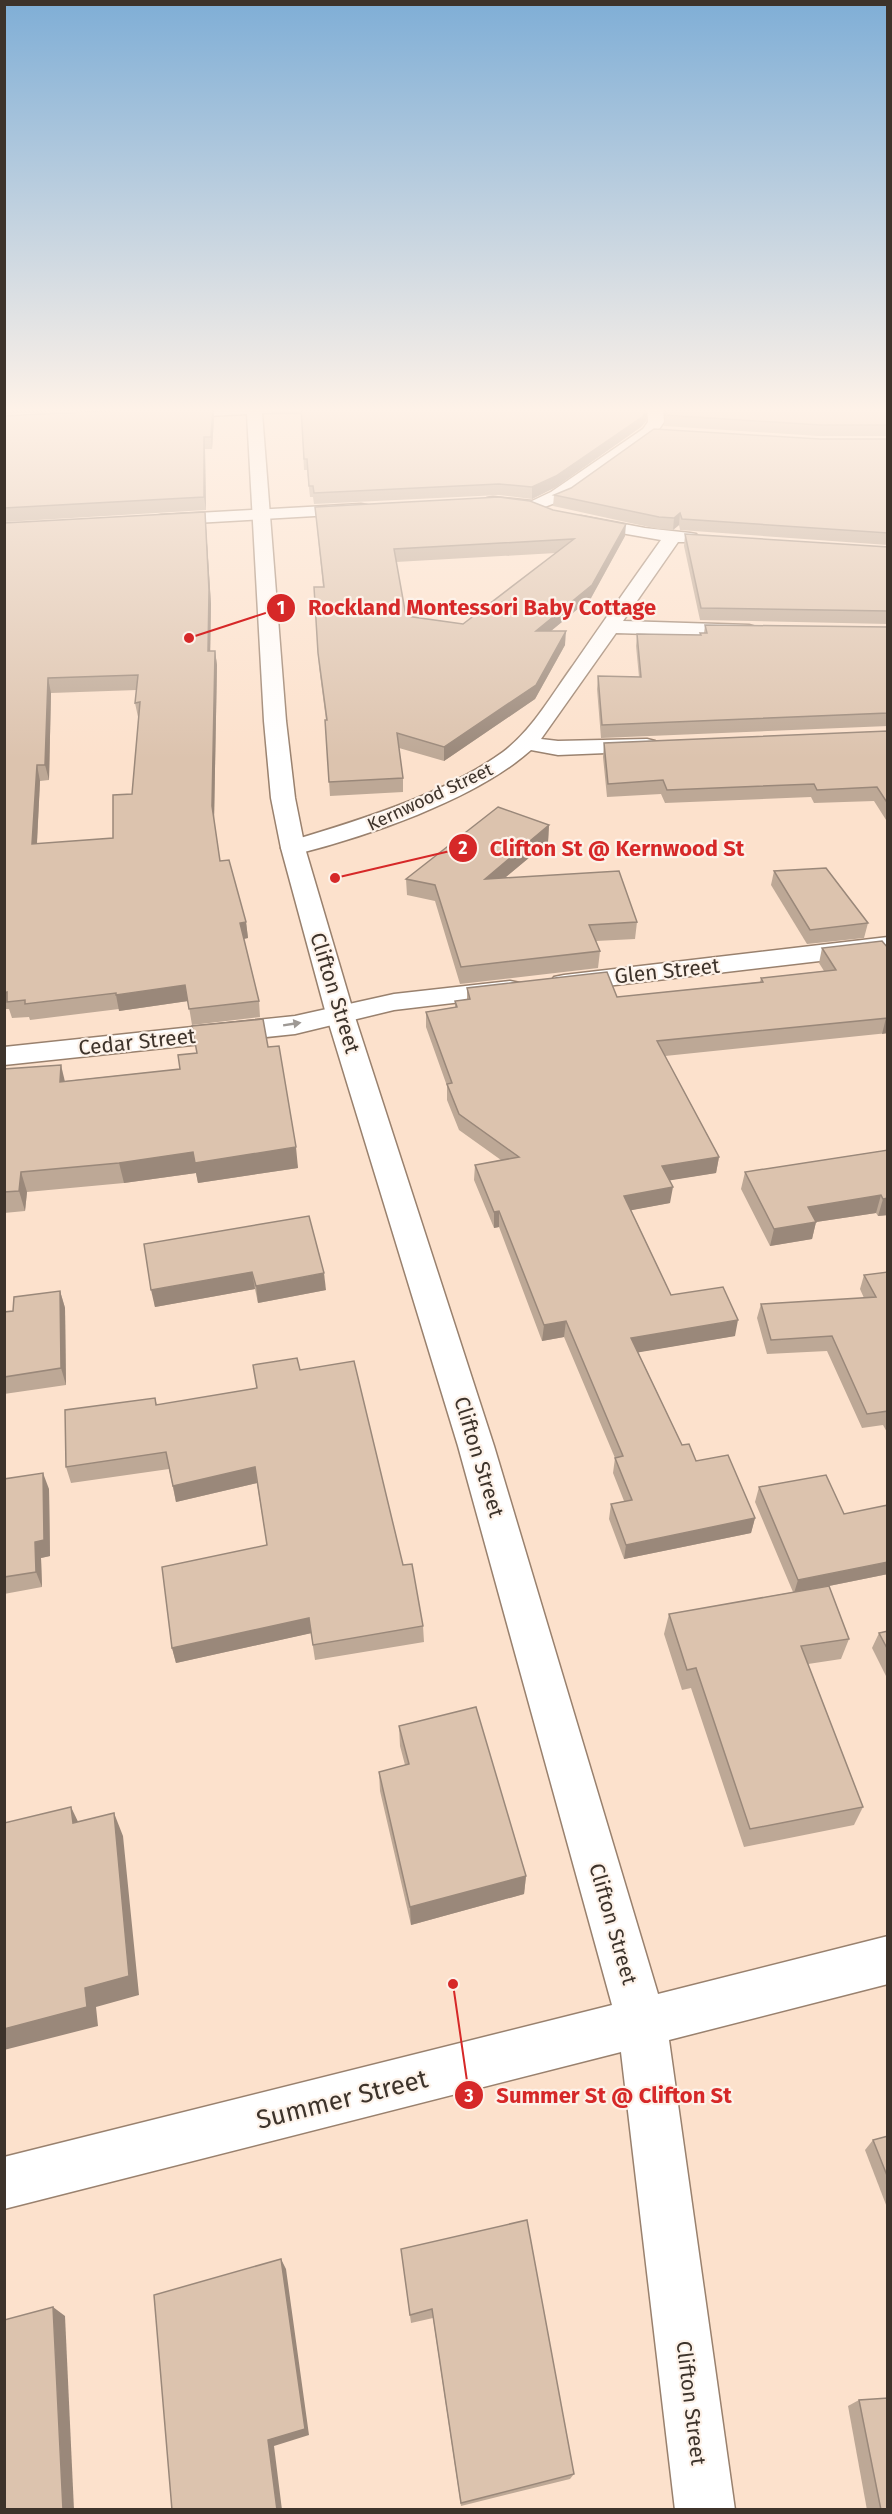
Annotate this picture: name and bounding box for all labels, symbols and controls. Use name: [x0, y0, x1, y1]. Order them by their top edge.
callout: Rockland Montessori Baby Cottage: [266, 588, 668, 628]
text: Rockland Montessori Baby Cottage: [308, 594, 656, 621]
text: 1: [277, 597, 285, 619]
street label: Kernwood Street: [364, 758, 497, 836]
callout: Clifton St @ Kernwood St: [448, 828, 756, 868]
text: Clifton St @ Kernwood St: [490, 835, 745, 862]
text: 2: [458, 837, 468, 859]
street label: Clifton Street: [304, 929, 366, 1057]
street label: Glen Street: [613, 953, 721, 989]
one-way arrow: [283, 1020, 302, 1029]
street label: Cedar Street: [77, 1023, 197, 1061]
street label: Clifton Street: [448, 1393, 510, 1521]
street label: Clifton Street: [583, 1860, 643, 1988]
street label: Summer Street: [253, 2063, 432, 2136]
callout: Summer St @ Clifton St: [454, 2075, 744, 2115]
text: Summer St @ Clifton St: [496, 2082, 732, 2109]
text: 3: [463, 2085, 474, 2107]
street label: Clifton Street: [670, 2339, 712, 2467]

